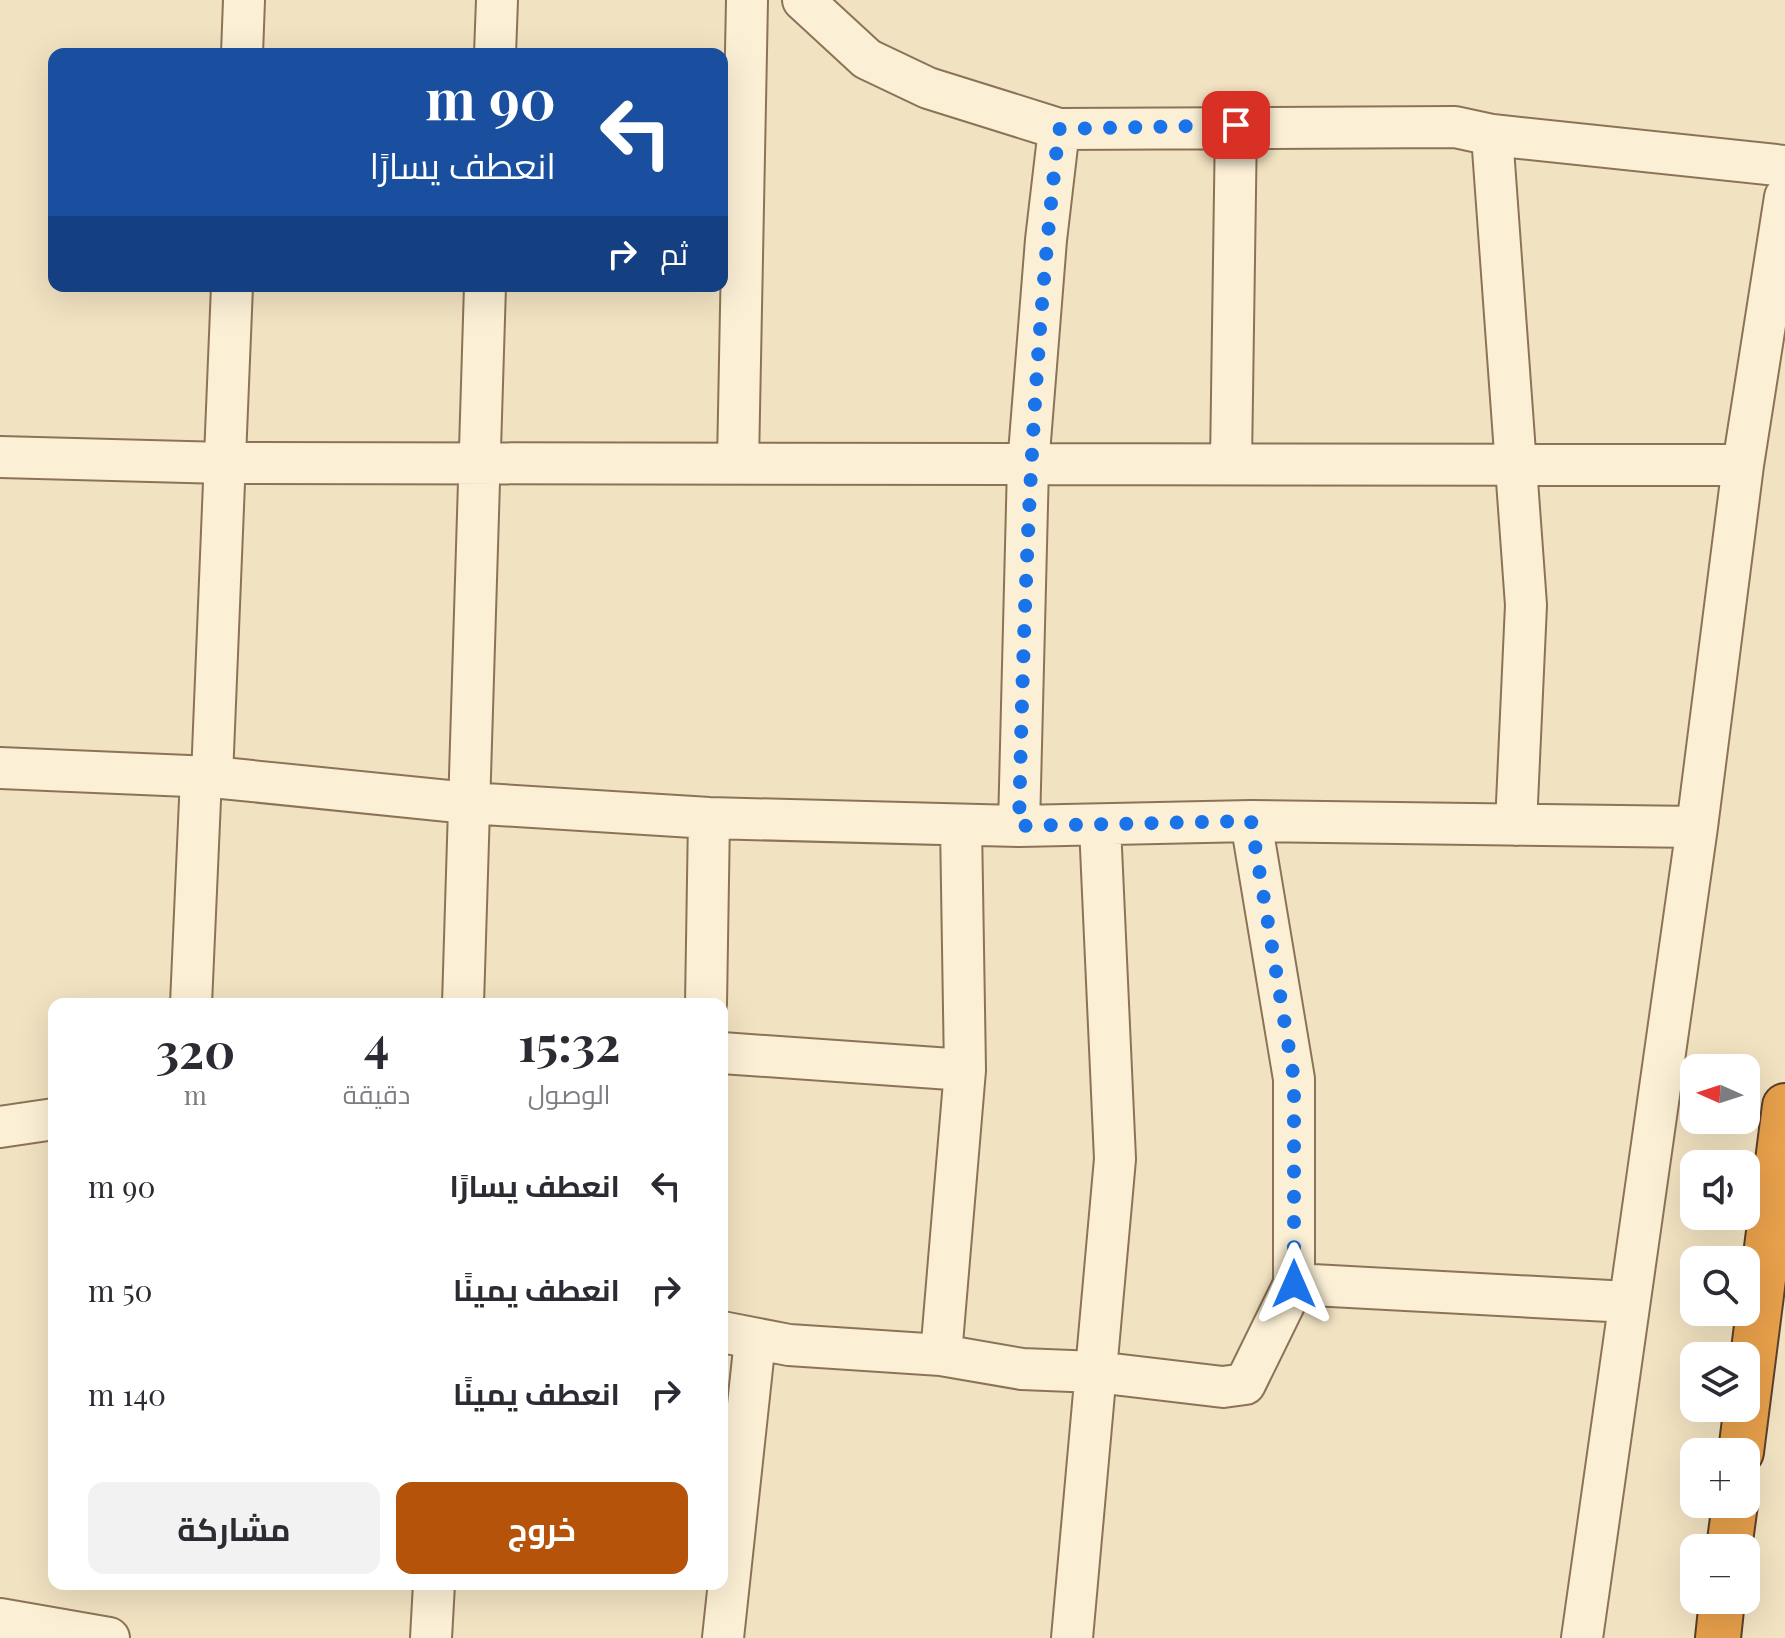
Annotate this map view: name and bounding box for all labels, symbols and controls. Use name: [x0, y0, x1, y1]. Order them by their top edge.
text: 90 m: [425, 60, 556, 135]
icon: left: [584, 80, 688, 184]
pin: [1202, 91, 1270, 159]
icon: arrive: [1214, 103, 1258, 147]
text: انعطف يسارًا: [370, 140, 556, 188]
icon: right: [600, 232, 644, 276]
text: ثم: [660, 233, 688, 273]
text: 4: [364, 1010, 389, 1074]
text: 15:32: [518, 1010, 620, 1074]
text: 320: [156, 1017, 235, 1081]
north arrow: [1680, 1054, 1760, 1134]
map controls: [1680, 1054, 1760, 1614]
text: دقيقة: [343, 1076, 410, 1111]
text: الوصول: [528, 1076, 611, 1111]
text: m: [184, 1077, 207, 1112]
button: sound: [1680, 1150, 1760, 1230]
icon: left: [644, 1164, 688, 1208]
text: انعطف يسارًا: [449, 1165, 620, 1205]
text: 90 m: [88, 1166, 155, 1206]
position arrow: [1252, 1242, 1336, 1326]
button: search: [1680, 1246, 1760, 1326]
icon: right: [644, 1268, 688, 1312]
text: انعطف يمينًا: [453, 1269, 620, 1309]
text: 50 m: [88, 1270, 153, 1310]
button: layers: [1680, 1342, 1760, 1422]
icon: right: [644, 1372, 688, 1416]
text: انعطف يمينًا: [453, 1373, 620, 1413]
text: 140 m: [88, 1374, 166, 1414]
button: +: [1680, 1438, 1760, 1518]
button: مشاركة: [88, 1482, 380, 1574]
button: خروج: [396, 1482, 688, 1574]
button: −: [1680, 1534, 1760, 1614]

